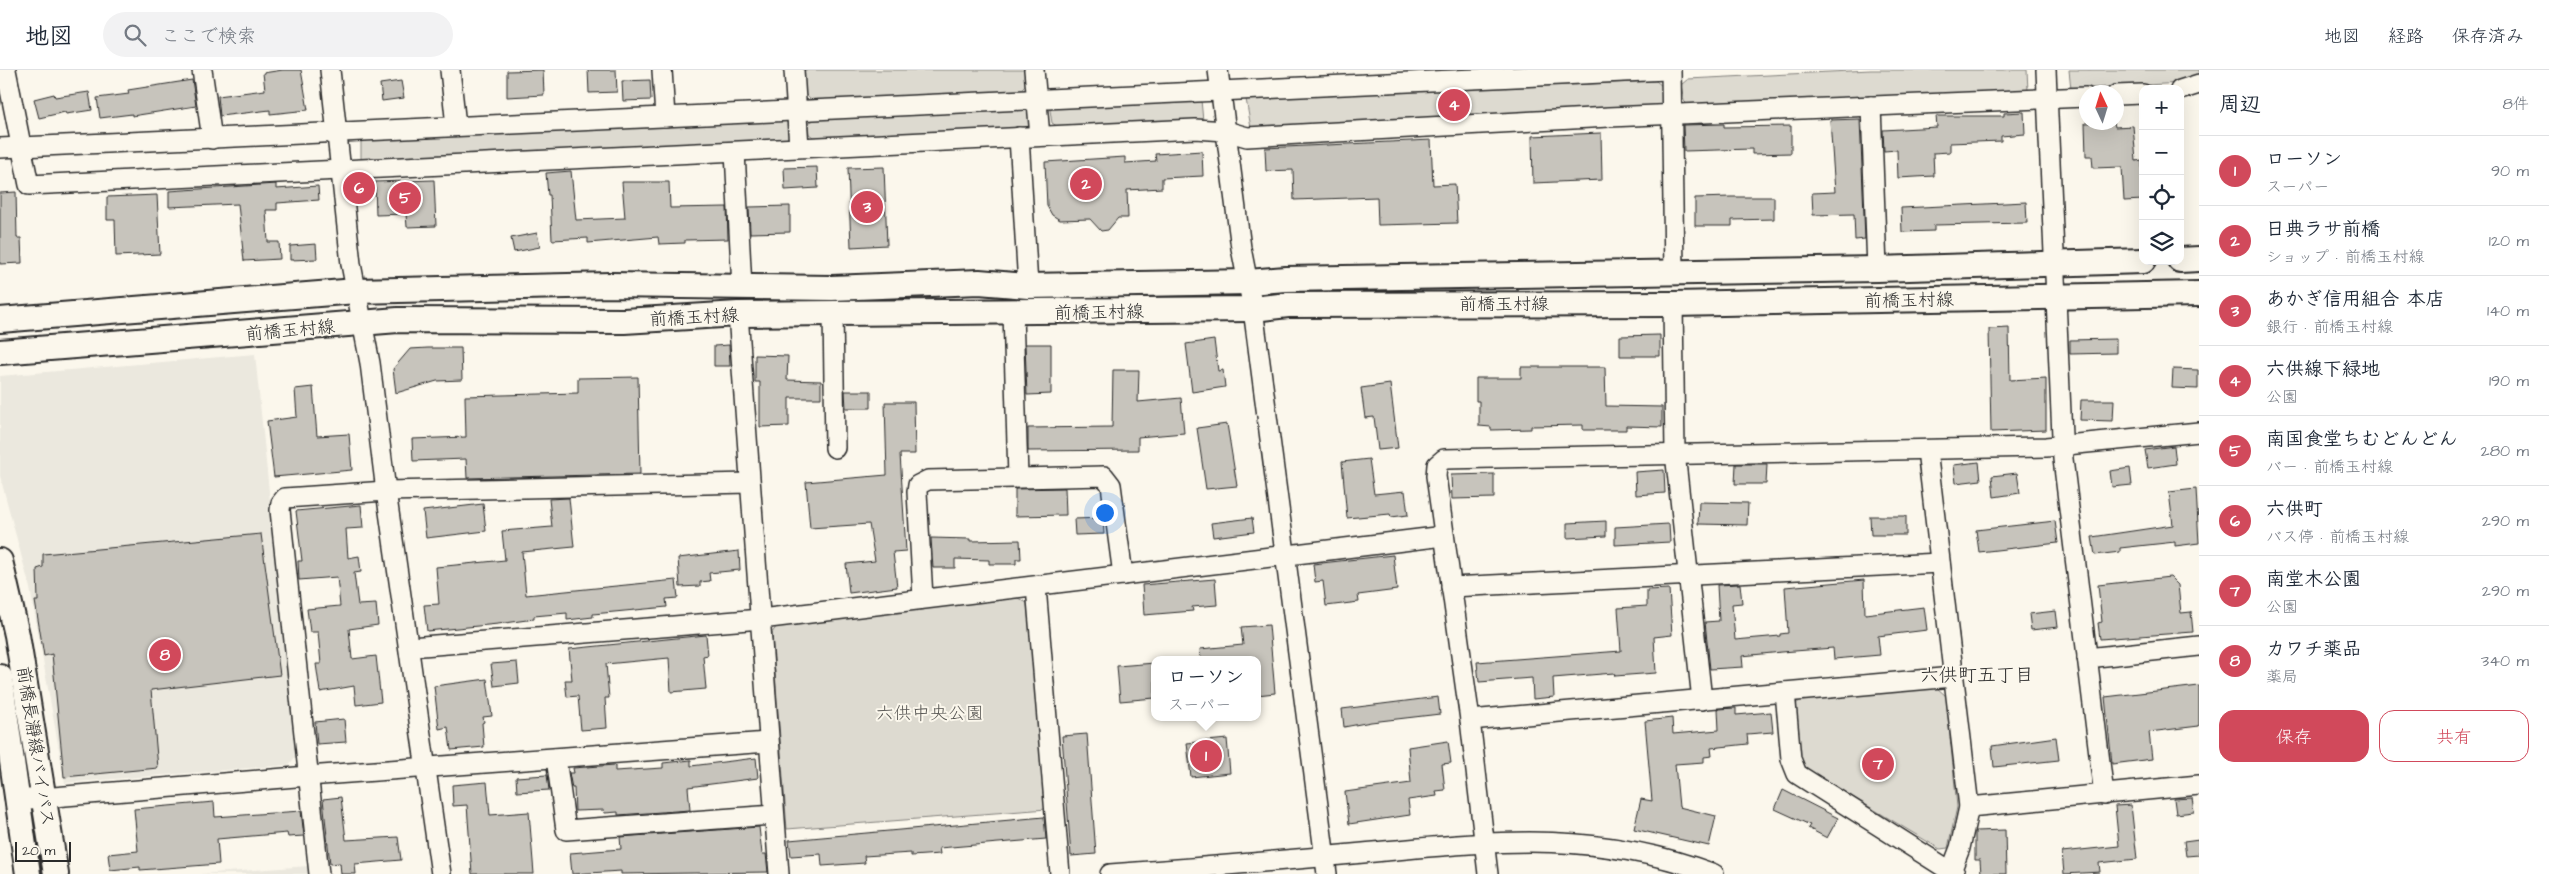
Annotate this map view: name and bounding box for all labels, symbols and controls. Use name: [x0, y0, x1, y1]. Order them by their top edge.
search box: [103, 12, 453, 57]
text: 地図: [25, 20, 73, 54]
icon: search: [121, 21, 149, 49]
text: ここで検索: [161, 23, 256, 50]
text: 地図: [2324, 24, 2360, 49]
text: 経路: [2388, 24, 2424, 49]
text: 保存済み: [2452, 24, 2524, 49]
north arrow: [2079, 85, 2124, 130]
map controls: [2139, 85, 2184, 265]
button: +: [2139, 85, 2184, 130]
pin: 4: [1438, 86, 1470, 124]
text: 周辺: [2219, 90, 2261, 119]
text: 8件: [2503, 93, 2529, 115]
button: −: [2139, 130, 2184, 175]
text: ローソン: [2266, 146, 2342, 173]
text: 1: [2234, 160, 2236, 182]
text: 90 m: [2491, 160, 2529, 182]
pin: 2: [1070, 165, 1102, 203]
pin: 6: [343, 169, 375, 207]
button: locate: [2139, 175, 2184, 220]
text: スーパー: [2266, 176, 2329, 198]
pin: 5: [389, 179, 421, 217]
pin: 3: [851, 188, 883, 226]
text: 日典ラサ前橋: [2266, 216, 2380, 243]
button: layers: [2139, 220, 2184, 265]
text: 2: [2230, 230, 2240, 252]
text: 120 m: [2489, 230, 2529, 252]
text: ショップ · 前橋玉村線: [2266, 246, 2424, 268]
text: あかぎ信用組合 本店: [2266, 286, 2445, 313]
street label: 前橋玉村線: [1864, 287, 1954, 314]
street label: 前橋玉村線: [1459, 292, 1549, 317]
street label: 前橋玉村線: [1054, 299, 1144, 326]
text: 3: [2231, 300, 2239, 322]
text: 140 m: [2487, 300, 2529, 322]
street label: 前橋玉村線: [648, 303, 740, 332]
street label: 前橋玉村線: [244, 314, 336, 347]
text: 銀行 · 前橋玉村線: [2266, 316, 2393, 338]
text: 六供線下緑地: [2266, 356, 2380, 383]
text: 4: [2230, 370, 2240, 392]
text: 190 m: [2489, 370, 2529, 392]
text: 公園: [2266, 386, 2298, 408]
text: 南国食堂ちむどんどん: [2266, 426, 2458, 453]
text: 5: [2229, 440, 2241, 462]
text: 280 m: [2481, 440, 2529, 462]
text: バー · 前橋玉村線: [2266, 456, 2393, 478]
text: 六供町: [2266, 496, 2323, 523]
your location: [1092, 500, 1118, 526]
text: 6: [2230, 510, 2240, 532]
text: 290 m: [2482, 510, 2529, 532]
text: バス停 · 前橋玉村線: [2266, 526, 2409, 548]
text: 南堂木公園: [2266, 566, 2361, 593]
text: 7: [2230, 580, 2240, 602]
text: 290 m: [2482, 580, 2529, 602]
text: 公園: [2266, 596, 2298, 618]
pin: 8: [149, 636, 181, 674]
text: カワチ薬品: [2266, 636, 2361, 663]
text: 8: [2230, 650, 2240, 672]
text: 340 m: [2481, 650, 2529, 672]
popup: [1151, 656, 1261, 721]
district label: 六供町五丁目: [1920, 662, 2034, 689]
street label: 前橋長瀞線バイパス: [11, 664, 60, 828]
text: ローソン: [1168, 664, 1244, 691]
text: 薬局: [2266, 666, 2298, 688]
text: スーパー: [1168, 694, 1231, 716]
park label: 六供中央公園: [876, 701, 984, 726]
button: 保存: [2219, 710, 2369, 762]
button: 共有: [2379, 710, 2529, 762]
pin: 1: [1190, 737, 1222, 775]
pin: 7: [1862, 745, 1894, 783]
scale bar: [15, 839, 71, 862]
text: 20 m: [22, 841, 55, 861]

